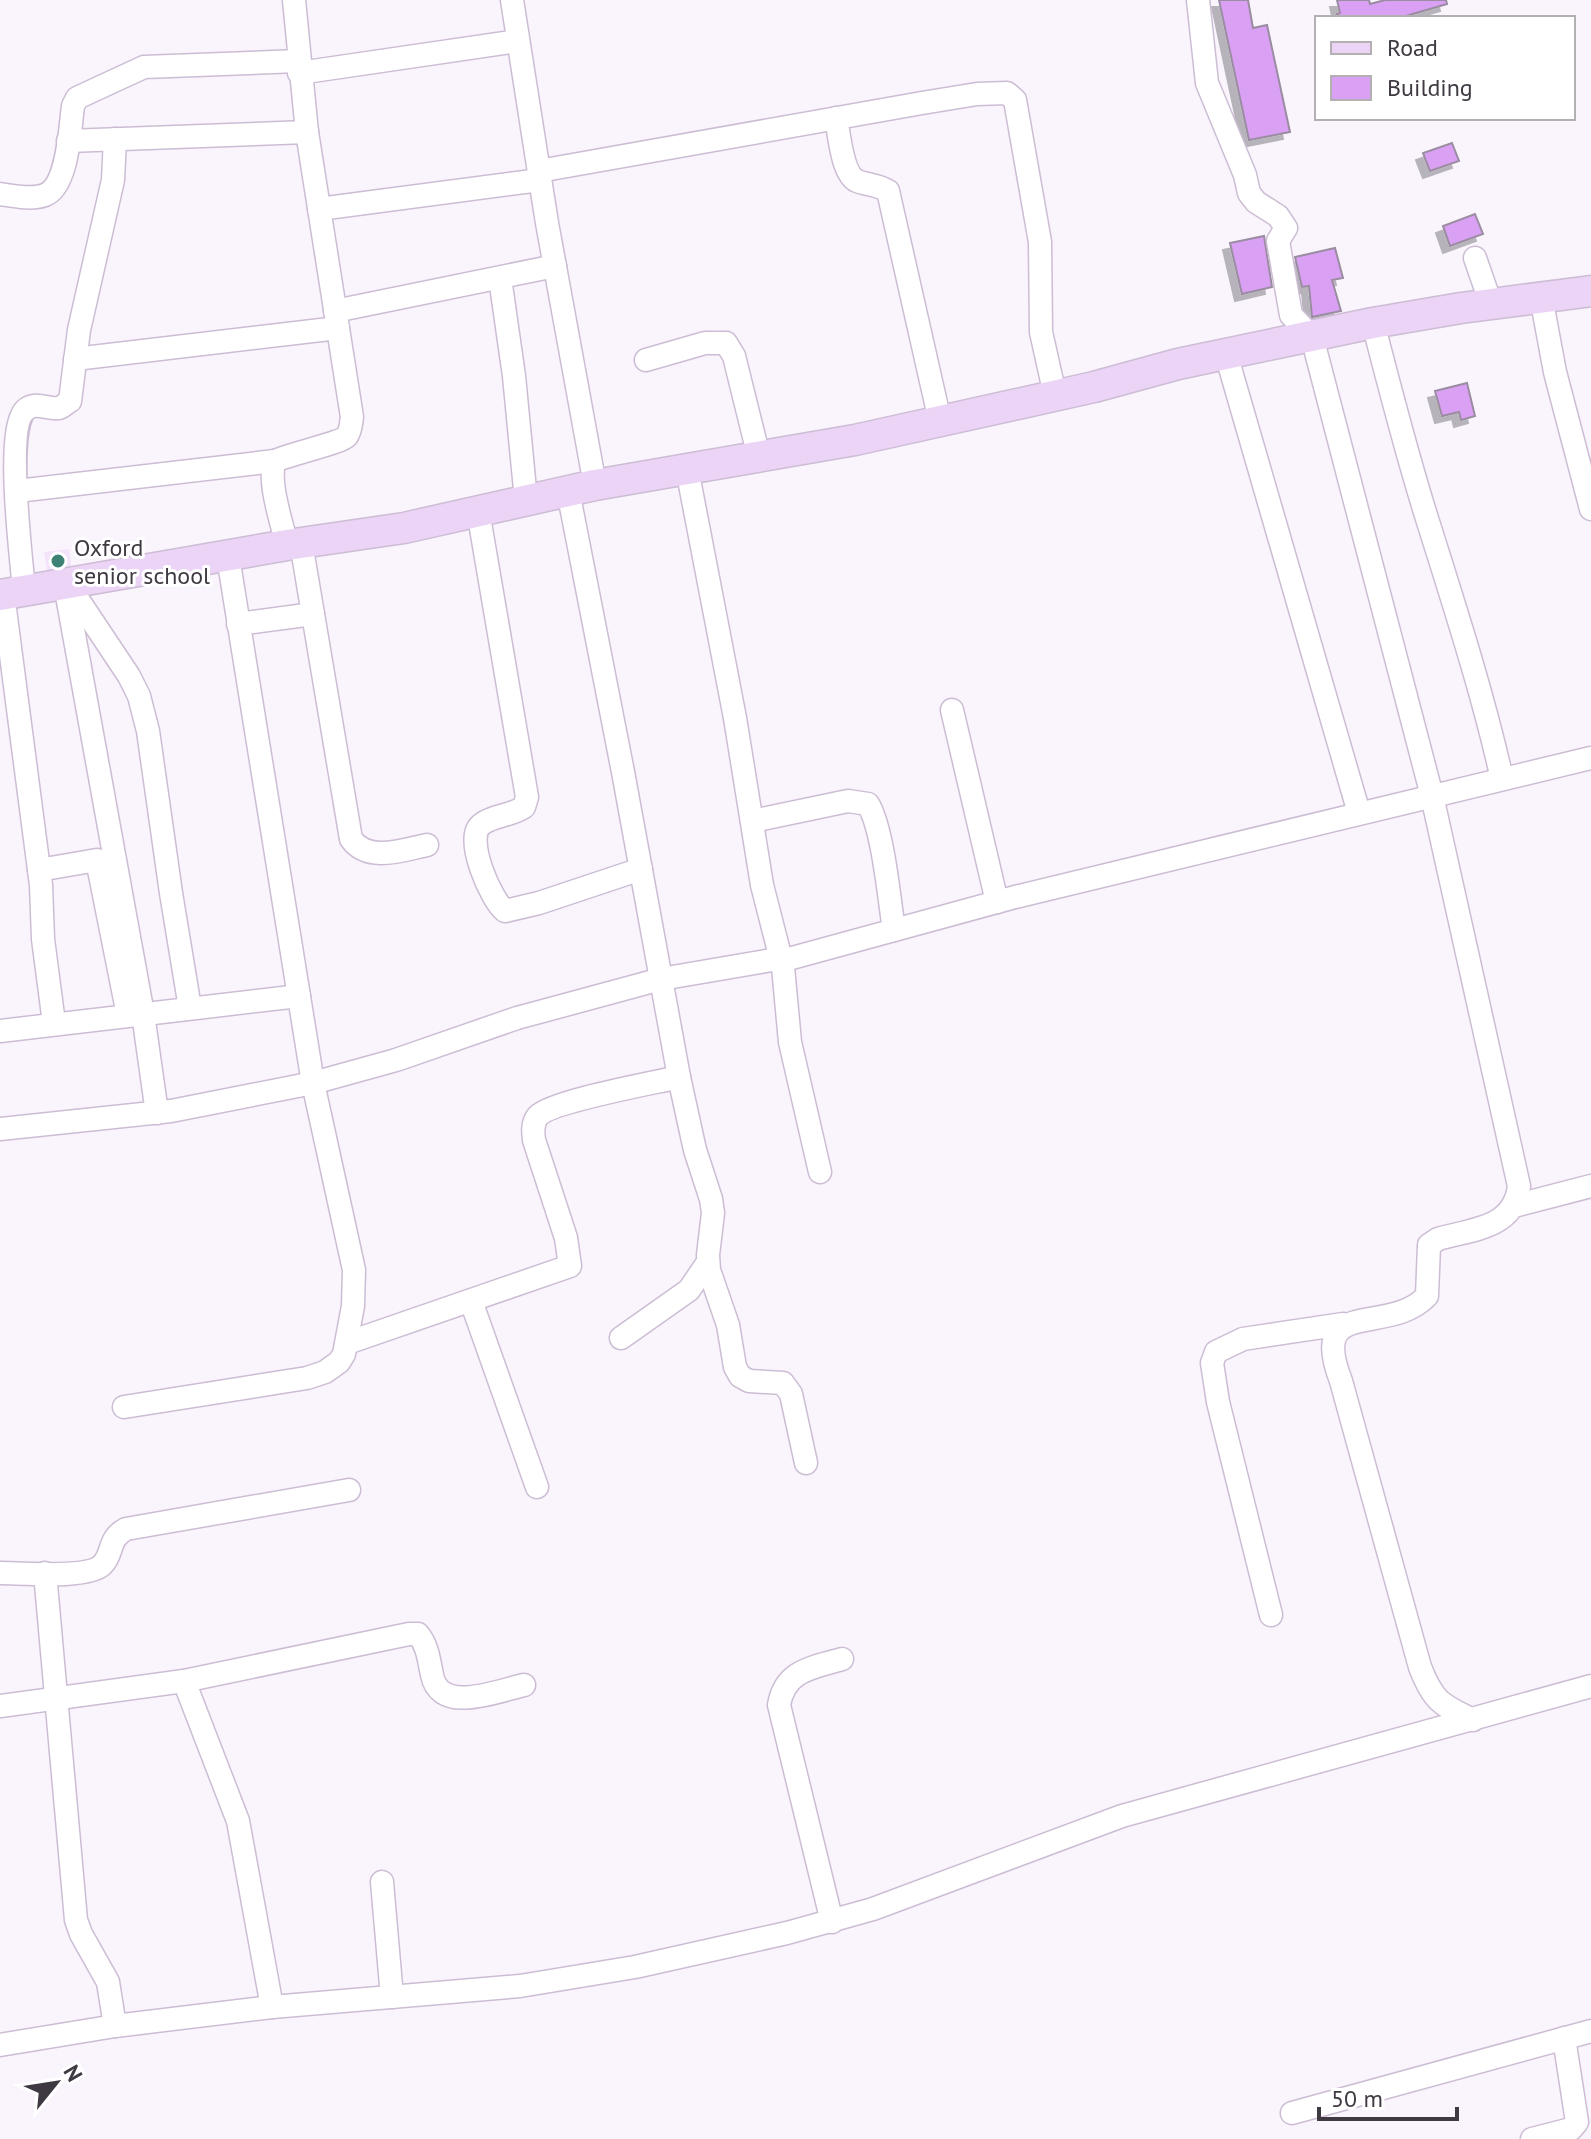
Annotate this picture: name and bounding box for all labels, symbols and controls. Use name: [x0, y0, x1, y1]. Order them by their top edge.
legend: [1315, 16, 1575, 120]
text: Road: [1387, 32, 1438, 63]
text: Building: [1387, 72, 1473, 103]
place label: Oxford senior school: [74, 532, 210, 591]
marker: Oxford senior school: [49, 552, 67, 570]
north arrow: [16, 2043, 96, 2123]
text: N: [58, 2060, 89, 2086]
scale bar: [1319, 2071, 1457, 2121]
text: 50 m: [1331, 2083, 1383, 2114]

